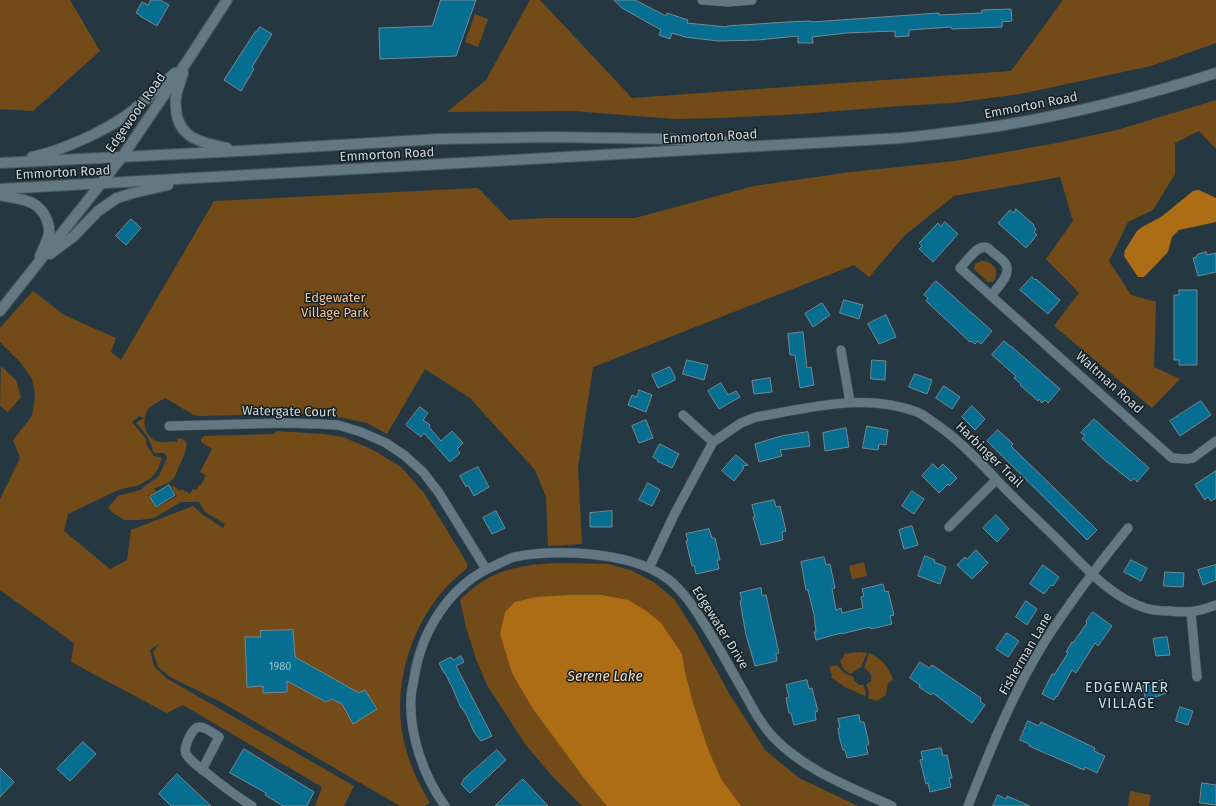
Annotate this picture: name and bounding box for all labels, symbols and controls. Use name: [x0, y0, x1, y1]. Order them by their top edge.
street label: Edgewood Road: [103, 70, 169, 156]
street label: Emmorton Road: [983, 89, 1079, 123]
street label: Emmorton Road: [662, 127, 758, 147]
street label: Emmorton Road: [339, 145, 435, 165]
street label: Emmorton Road: [15, 163, 111, 183]
park label: Edgewater Village Park: [301, 290, 369, 321]
street label: Waltman Road: [1072, 349, 1146, 417]
street label: Watergate Court: [242, 403, 336, 421]
street label: Harbinger Trail: [952, 419, 1026, 491]
street label: Edgewater Drive: [688, 584, 752, 672]
street label: Fisherman Lane: [996, 610, 1056, 698]
house number: 1980: [269, 660, 291, 674]
water label: Serene Lake: [567, 669, 643, 685]
district label: EDGEWATER VILLAGE: [1085, 680, 1169, 712]

